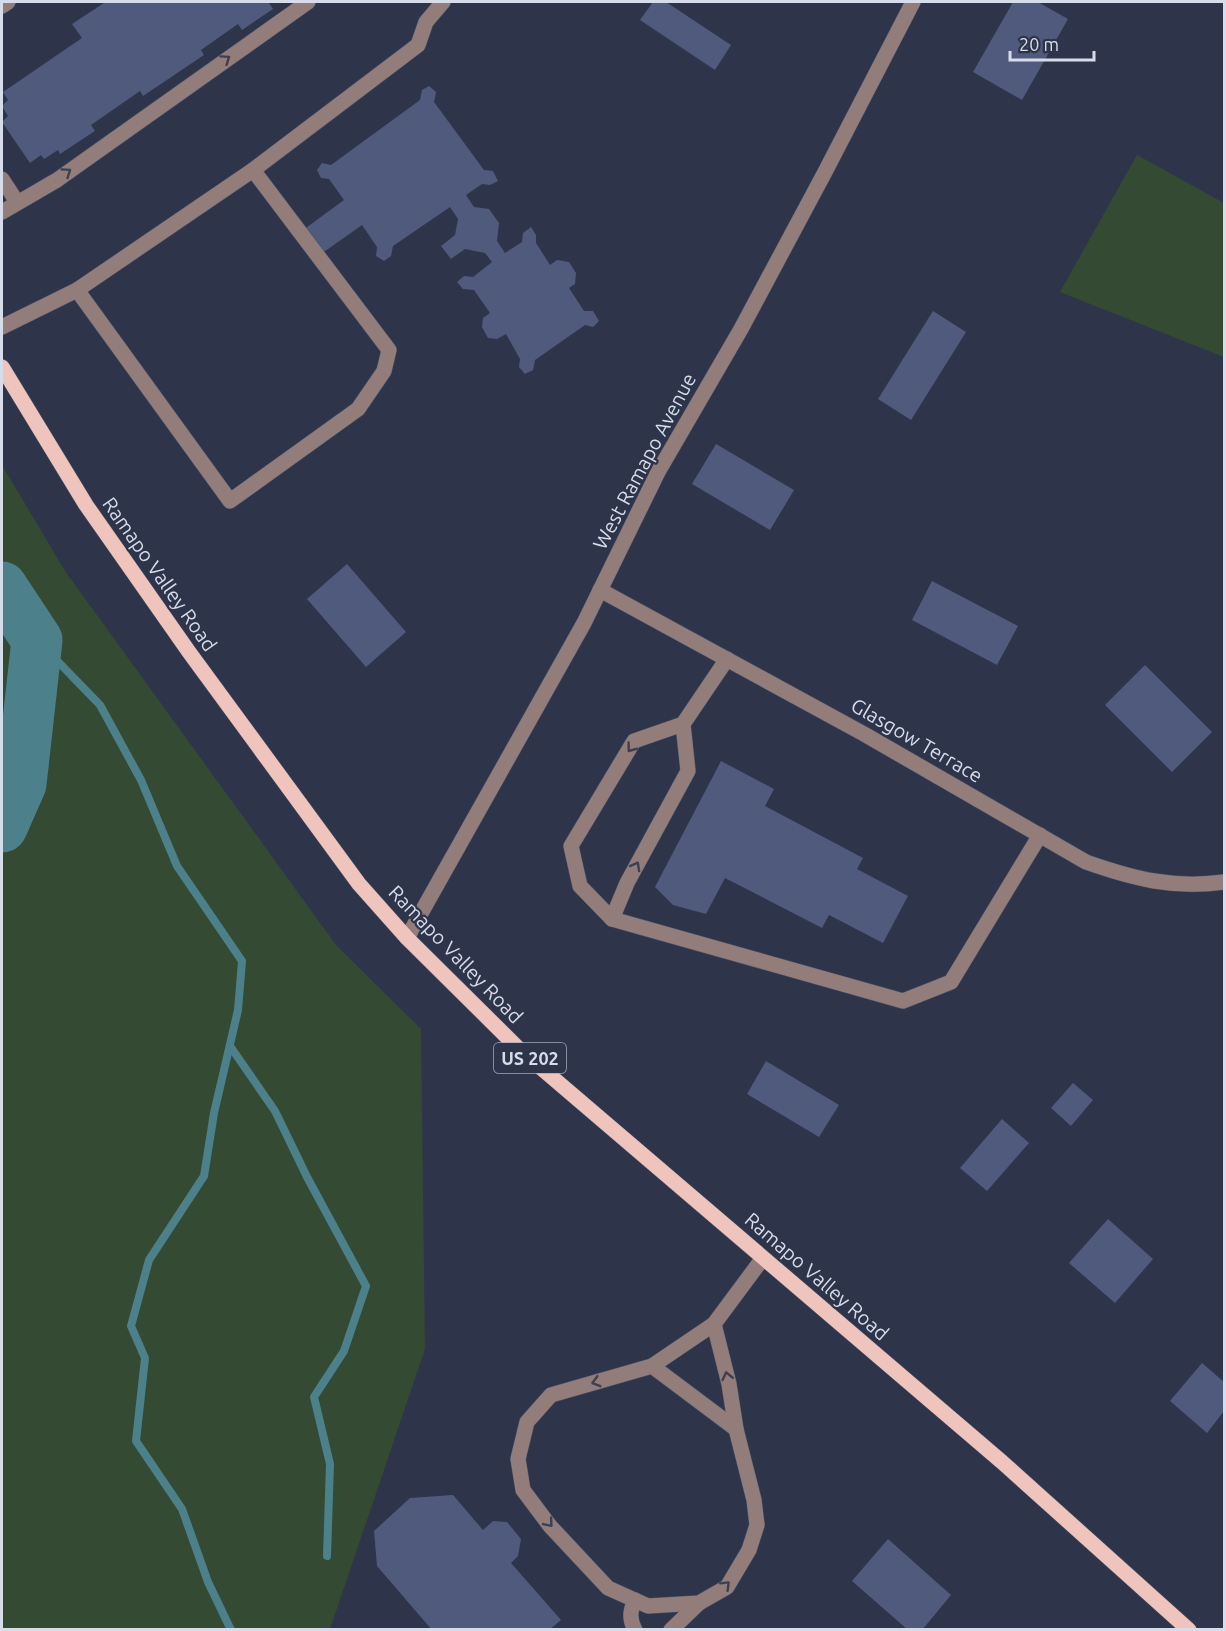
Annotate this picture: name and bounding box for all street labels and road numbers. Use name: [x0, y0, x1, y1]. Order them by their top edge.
street label: West Ramapo Avenue: [588, 369, 700, 553]
street label: Ramapo Valley Road: [98, 493, 222, 655]
street label: Glasgow Terrace: [847, 693, 987, 787]
street label: Ramapo Valley Road: [384, 880, 528, 1028]
road number: US 202: [494, 1043, 566, 1073]
street label: Ramapo Valley Road: [741, 1207, 893, 1345]

